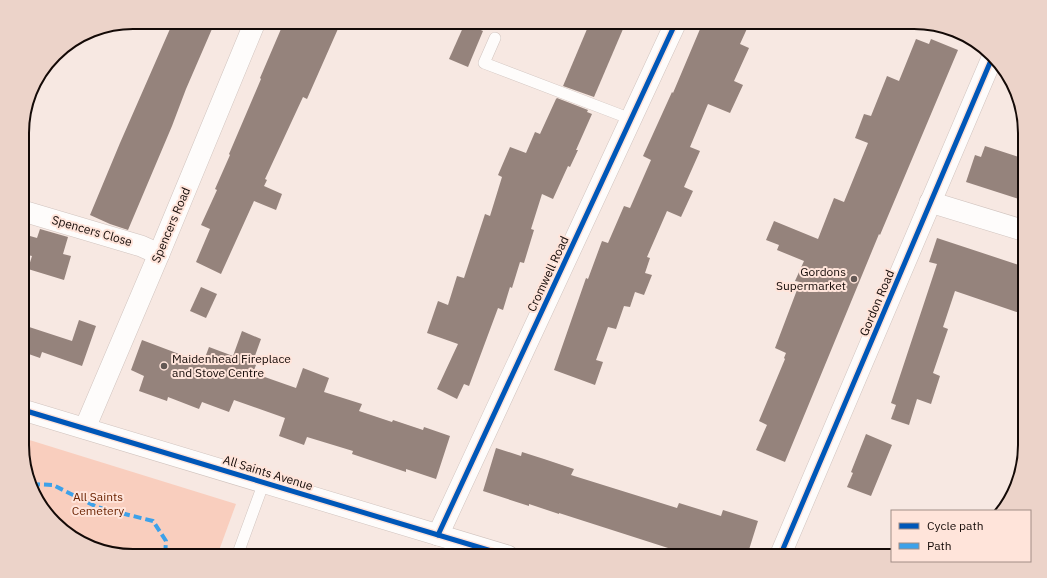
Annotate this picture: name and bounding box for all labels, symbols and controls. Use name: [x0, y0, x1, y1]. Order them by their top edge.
street label: Spencers Road: [148, 185, 193, 265]
street label: Spencers Close: [50, 212, 134, 249]
street label: Cromwell Road: [524, 234, 572, 314]
place label: Gordons Supermarket: [776, 264, 846, 293]
street label: Gordon Road: [856, 268, 897, 338]
marker: Gordons Supermarket: [849, 274, 859, 284]
place label: Maidenhead Fireplace and Stove Centre: [172, 351, 291, 380]
marker: Maidenhead Fireplace and Stove Centre: [159, 361, 169, 371]
street label: All Saints Avenue: [221, 452, 315, 493]
park label: All Saints Cemetery: [72, 489, 124, 518]
legend: [891, 510, 1031, 562]
text: Cycle path: [927, 518, 984, 533]
text: Path: [927, 538, 952, 553]

